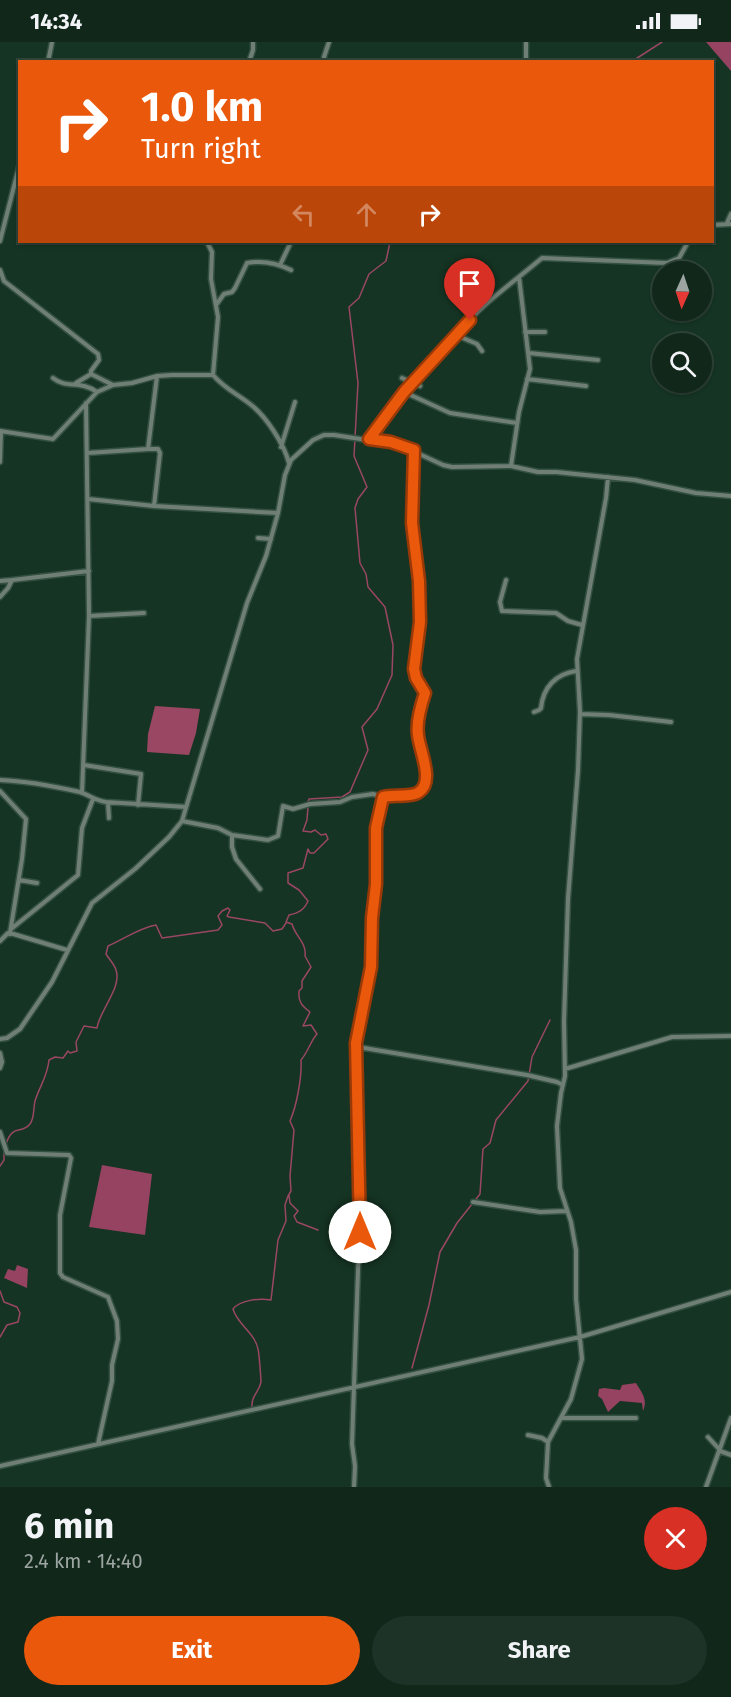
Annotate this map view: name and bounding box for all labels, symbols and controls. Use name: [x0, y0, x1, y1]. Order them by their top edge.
text: 14:34: [30, 8, 82, 35]
text: 1.0 km: [141, 82, 263, 132]
icon: right: [42, 84, 120, 162]
text: Turn right: [141, 133, 261, 165]
icon: left: [287, 198, 320, 231]
icon: ahead: [350, 198, 383, 231]
icon: right: [413, 198, 446, 231]
pin: [444, 258, 495, 320]
north arrow: [652, 261, 712, 321]
map controls: [652, 261, 712, 393]
icon: arrive: [453, 267, 486, 300]
button: search: [652, 333, 712, 393]
position arrow: [328, 1200, 392, 1264]
text: 6 min: [24, 1504, 114, 1548]
button: close: [644, 1507, 707, 1570]
text: 2.4 km · 14:40: [24, 1549, 143, 1573]
button: Exit: [24, 1616, 360, 1685]
button: Share: [372, 1616, 707, 1685]

